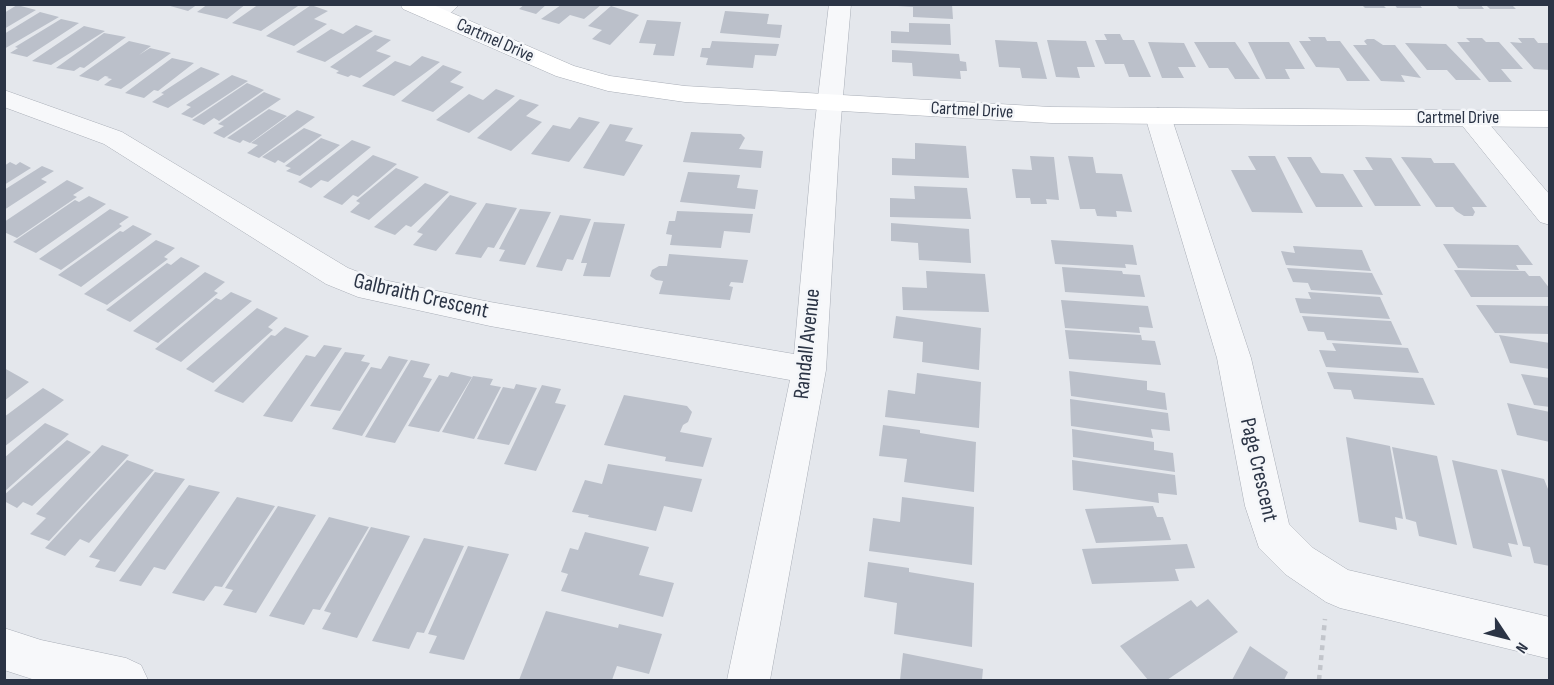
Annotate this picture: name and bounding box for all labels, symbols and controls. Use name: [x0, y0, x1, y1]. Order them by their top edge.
street label: Cartmel Drive: [453, 14, 537, 68]
street label: Cartmel Drive: [930, 98, 1014, 124]
street label: Cartmel Drive: [1417, 107, 1499, 129]
street label: Galbraith Crescent: [351, 269, 491, 325]
street label: Randall Avenue: [789, 287, 827, 401]
street label: Page Crescent: [1233, 416, 1283, 524]
north arrow: [1476, 607, 1536, 667]
text: N: [1511, 639, 1531, 657]

